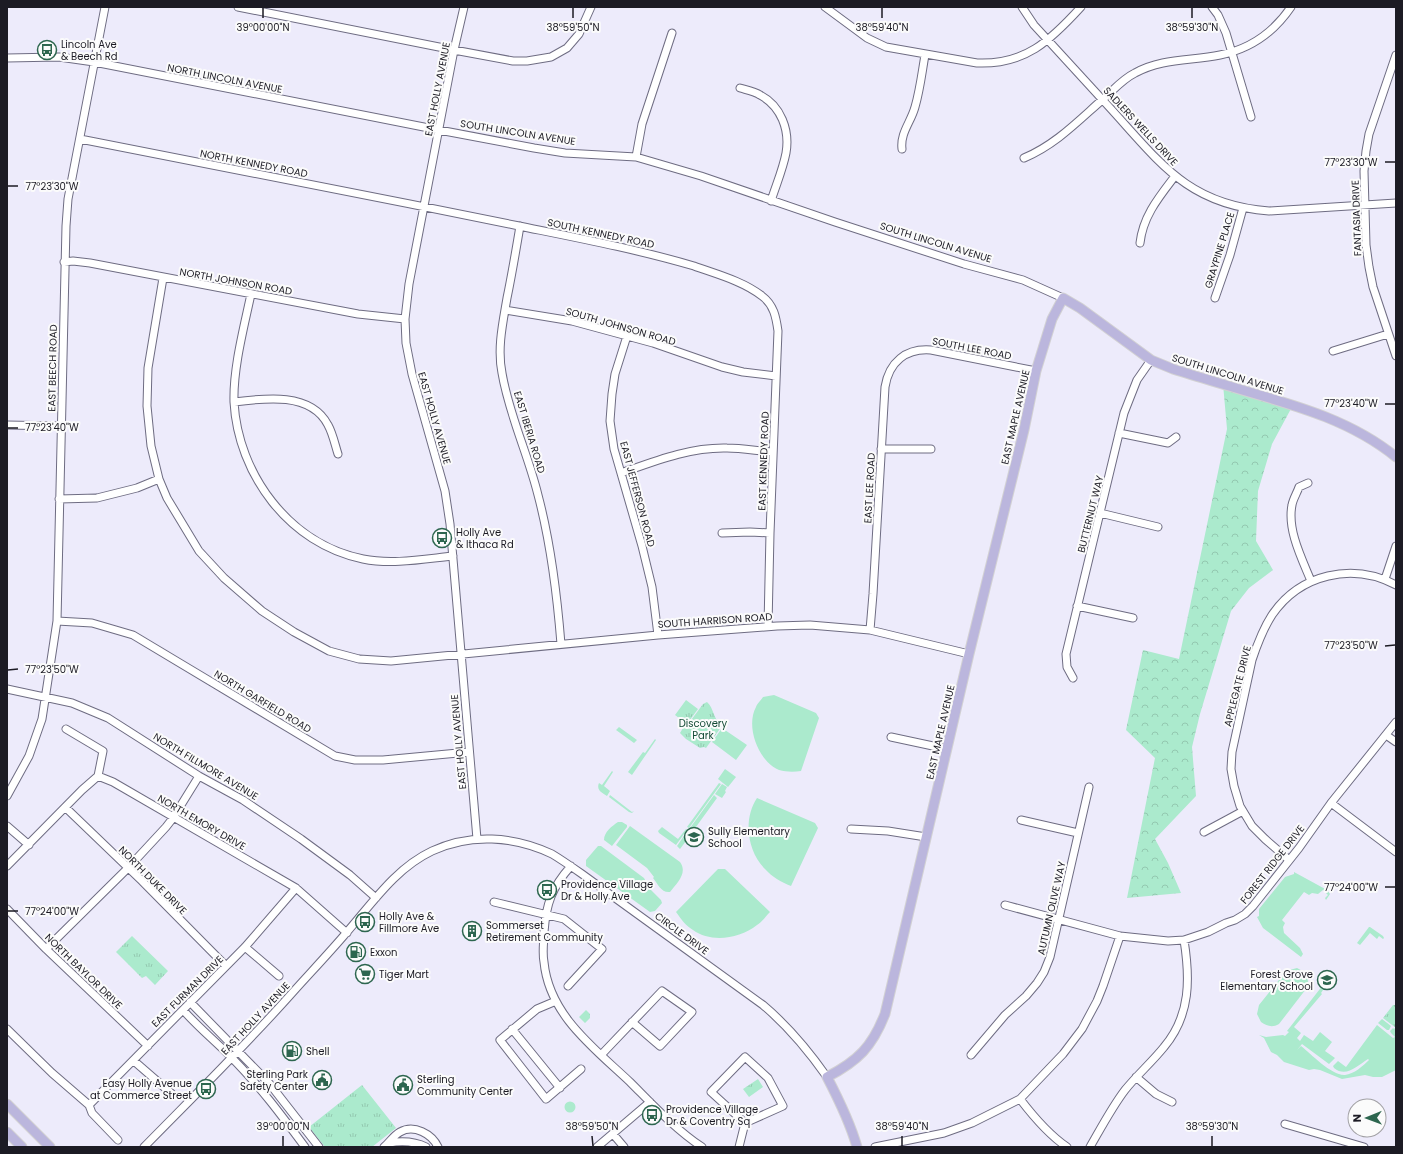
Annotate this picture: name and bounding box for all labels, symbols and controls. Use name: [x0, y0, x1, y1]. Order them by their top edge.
text: 39°00'00"N: [237, 20, 289, 35]
text: 38°59'50"N: [547, 20, 599, 35]
text: 38°59'40"N: [856, 20, 909, 35]
text: 38°59'30"N: [1166, 20, 1218, 35]
place label: Lincoln Ave & Beech Rd: [61, 37, 118, 64]
bus stop icon: Lincoln Ave & Beech Rd: [36, 39, 58, 61]
street label: EAST HOLLY AVENUE: [421, 41, 454, 137]
street label: NORTH LINCOLN AVENUE: [166, 60, 284, 97]
street label: SADLERS WELLS DRIVE: [1100, 83, 1181, 169]
street label: SOUTH LINCOLN AVENUE: [459, 116, 577, 149]
street label: NORTH KENNEDY ROAD: [199, 146, 309, 181]
text: 77°23'30"W: [1324, 155, 1378, 170]
text: 77°23'30"W: [25, 179, 79, 194]
street label: FANTASIA DRIVE: [1348, 180, 1365, 256]
street label: GRAYPINE PLACE: [1201, 210, 1238, 290]
street label: SOUTH KENNEDY ROAD: [546, 215, 656, 252]
street label: SOUTH LINCOLN AVENUE: [878, 218, 994, 267]
street label: NORTH JOHNSON ROAD: [178, 264, 293, 299]
street label: SOUTH JOHNSON ROAD: [564, 304, 678, 349]
street label: EAST BEECH ROAD: [44, 324, 61, 412]
street label: SOUTH LEE ROAD: [931, 333, 1013, 364]
street label: SOUTH LINCOLN AVENUE: [1170, 350, 1286, 399]
street label: EAST MAPLE AVENUE: [997, 368, 1034, 466]
street label: EAST HOLLY AVENUE: [414, 370, 455, 466]
street label: EAST IBERIA ROAD: [510, 389, 549, 475]
text: 77°23'40"W: [1324, 396, 1378, 411]
street label: EAST KENNEDY ROAD: [754, 411, 773, 511]
text: 77°23'40"W: [25, 420, 79, 435]
street label: EAST JEFFERSON ROAD: [616, 440, 659, 549]
street label: EAST LEE ROAD: [860, 452, 879, 524]
street label: BUTTERNUT WAY: [1074, 474, 1107, 554]
place label: Holly Ave & Ithaca Rd: [456, 525, 514, 552]
bus stop icon: Holly Ave & Ithaca Rd: [431, 527, 453, 549]
street label: SOUTH HARRISON ROAD: [657, 609, 773, 632]
text: 77°23'50"W: [1324, 638, 1378, 653]
street label: APPLEGATE DRIVE: [1220, 644, 1255, 728]
text: 77°23'50"W: [25, 662, 79, 677]
street label: NORTH GARFIELD ROAD: [211, 666, 314, 736]
street label: EAST MAPLE AVENUE: [922, 683, 959, 781]
street label: EAST HOLLY AVENUE: [447, 694, 470, 790]
park label: Discovery Park: [679, 716, 728, 743]
street label: NORTH FILLMORE AVENUE: [150, 729, 261, 804]
street label: NORTH EMORY DRIVE: [155, 791, 249, 854]
street label: FOREST RIDGE DRIVE: [1237, 822, 1308, 907]
place label: Sully Elementary School: [708, 824, 790, 851]
school or university icon: Sully Elementary School: [683, 826, 705, 848]
street label: NORTH DUKE DRIVE: [115, 843, 190, 918]
street label: AUTUMN OLIVE WAY: [1033, 860, 1070, 956]
place label: Providence Village Dr & Holly Ave: [561, 877, 653, 904]
bus stop icon: Providence Village Dr & Holly Ave: [536, 879, 558, 901]
text: 77°24'00"W: [1324, 880, 1378, 895]
text: 77°24'00"W: [25, 904, 79, 919]
place label: Holly Ave & Fillmore Ave: [379, 909, 439, 936]
street label: CIRCLE DRIVE: [652, 909, 712, 958]
bus stop icon: Holly Ave & Fillmore Ave: [354, 911, 376, 933]
place label: Sommerset Retirement Community: [486, 918, 603, 945]
building icon: Sommerset Retirement Community: [461, 920, 483, 942]
street label: NORTH BAYLOR DRIVE: [41, 930, 126, 1013]
fuel station icon: Exxon: [345, 941, 367, 963]
place label: Exxon: [370, 945, 398, 960]
street label: EAST FURMAN DRIVE: [148, 952, 227, 1031]
supermarket icon: Tiger Mart: [354, 963, 376, 985]
place label: Tiger Mart: [379, 967, 429, 982]
place label: Forest Grove Elementary School: [1220, 967, 1313, 994]
school or university icon: Forest Grove Elementary School: [1316, 969, 1338, 991]
street label: EAST HOLLY AVENUE: [217, 978, 293, 1058]
fuel station icon: Shell: [281, 1040, 303, 1062]
place label: Shell: [306, 1044, 329, 1059]
place label: Sterling Park Safety Center: [240, 1067, 309, 1094]
public building icon: Sterling Park Safety Center: [311, 1069, 333, 1091]
place label: Sterling Community Center: [417, 1072, 513, 1099]
public building icon: Sterling Community Center: [392, 1074, 414, 1096]
place label: Easy Holly Avenue at Commerce Street: [90, 1076, 192, 1103]
bus stop icon: Easy Holly Avenue at Commerce Street: [195, 1078, 217, 1100]
north arrow: [1347, 1098, 1387, 1138]
place label: Providence Village Dr & Coventry Sq: [666, 1102, 758, 1129]
bus stop icon: Providence Village Dr & Coventry Sq: [641, 1104, 663, 1126]
text: N: [1349, 1114, 1365, 1122]
text: 39°00'00"N: [257, 1119, 309, 1134]
text: 38°59'50"N: [566, 1119, 618, 1134]
text: 38°59'40"N: [876, 1119, 929, 1134]
text: 38°59'30"N: [1186, 1119, 1238, 1134]

